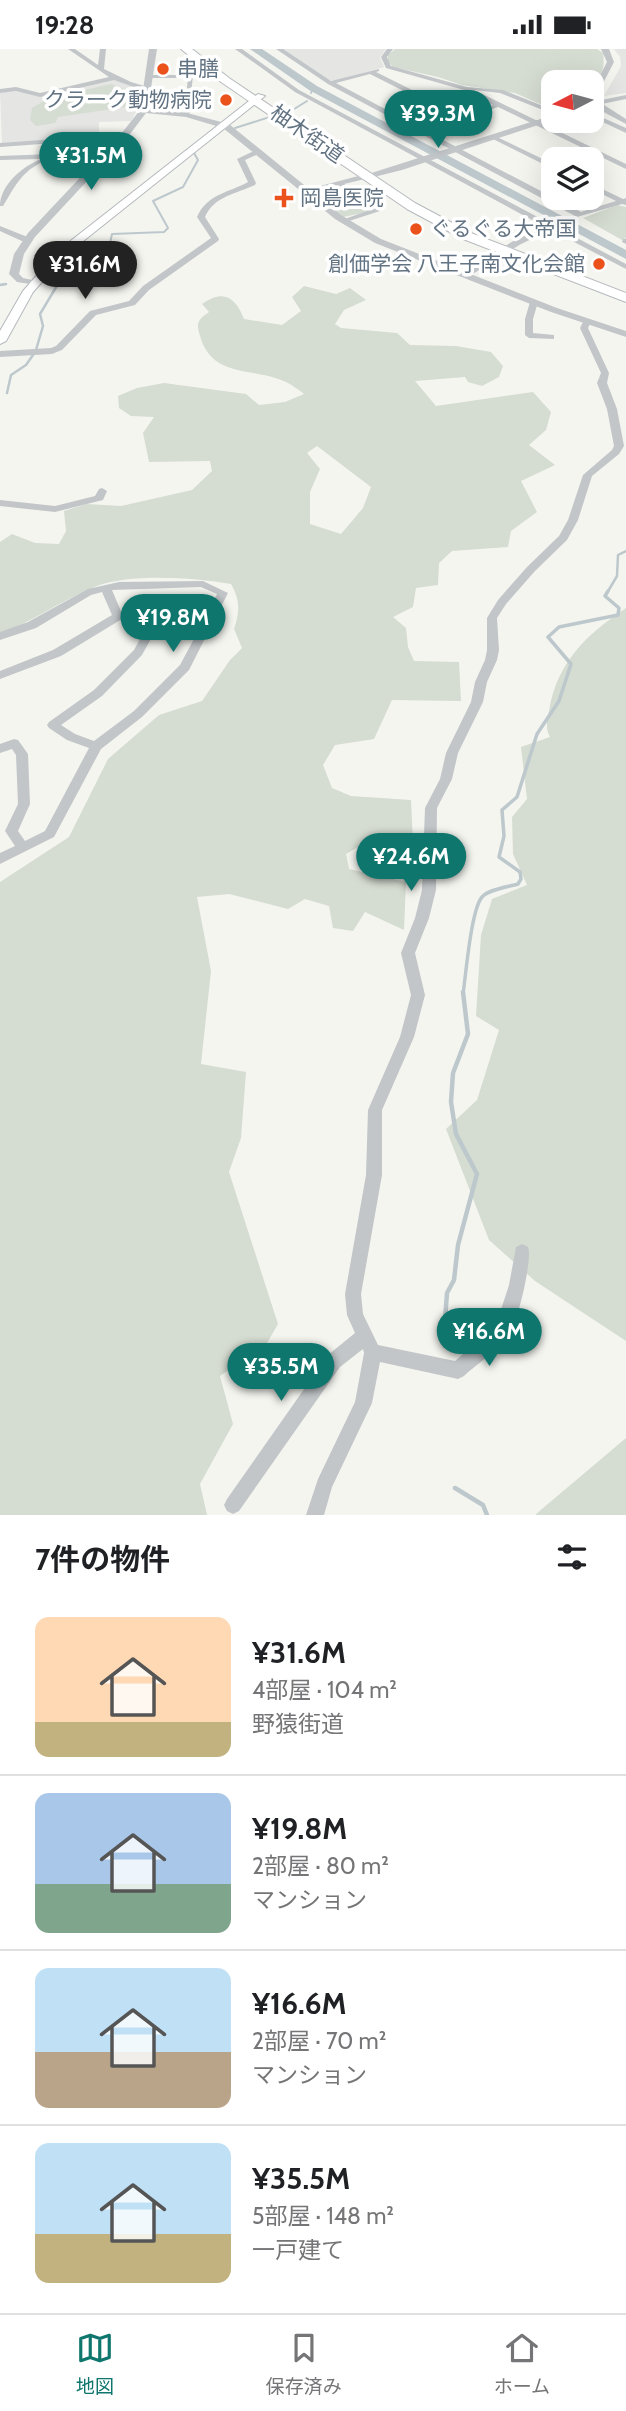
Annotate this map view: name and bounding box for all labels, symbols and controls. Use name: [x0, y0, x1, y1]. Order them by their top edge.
text: 19:28: [35, 9, 94, 41]
place label: 串膳: [177, 56, 219, 81]
marker: 串膳: [155, 61, 171, 77]
north arrow: [541, 70, 604, 133]
map controls: [541, 70, 604, 210]
place label: クラーク動物病院: [44, 87, 212, 112]
pin: ¥39.3M: [381, 91, 495, 150]
marker: クラーク動物病院: [218, 92, 234, 108]
street label: 柚木街道: [266, 99, 349, 168]
text: ¥39.3M: [400, 99, 476, 127]
pin: ¥31.5M: [34, 132, 148, 192]
text: ¥31.5M: [55, 141, 127, 169]
button: layers: [541, 147, 604, 210]
place label: 岡島医院: [300, 185, 384, 210]
marker: 岡島医院: [274, 188, 294, 208]
place label: ぐるぐる大帝国: [430, 216, 576, 241]
marker: ぐるぐる大帝国: [408, 221, 424, 237]
pin: ¥31.6M: [28, 241, 142, 301]
text: ¥31.6M: [49, 250, 121, 278]
place label: 創価学会 八王子南文化会館: [328, 251, 585, 276]
marker: 創価学会 八王子南文化会館: [591, 256, 607, 272]
pin: ¥19.8M: [116, 595, 230, 654]
text: ¥19.8M: [136, 603, 210, 631]
pin: ¥24.6M: [354, 833, 468, 893]
text: ¥24.6M: [372, 842, 450, 870]
pin: ¥16.6M: [432, 1309, 546, 1368]
text: ¥16.6M: [453, 1317, 525, 1345]
pin: ¥35.5M: [224, 1343, 338, 1403]
text: ¥35.5M: [243, 1352, 319, 1380]
icon: filters: [553, 1538, 591, 1576]
text: 7件の物件: [35, 1541, 170, 1578]
text: ¥31.6M: [252, 1634, 346, 1671]
icon: home: [91, 1645, 175, 1729]
text: 4部屋 · 104 m²: [252, 1676, 397, 1704]
text: 野猿街道: [252, 1710, 344, 1738]
text: ¥19.8M: [252, 1810, 347, 1847]
icon: home: [91, 1821, 175, 1905]
text: 2部屋 · 80 m²: [252, 1852, 389, 1880]
text: マンション: [252, 1886, 367, 1914]
text: ¥16.6M: [252, 1985, 347, 2022]
icon: home: [91, 1996, 175, 2080]
text: 2部屋 · 70 m²: [252, 2027, 386, 2055]
text: マンション: [252, 2061, 367, 2089]
text: ¥35.5M: [252, 2160, 350, 2197]
icon: home: [91, 2171, 175, 2255]
text: 5部屋 · 148 m²: [252, 2202, 394, 2230]
text: 一戸建て: [252, 2236, 344, 2264]
tab: 地図: [76, 2329, 114, 2398]
tab: 保存済み: [266, 2329, 342, 2398]
tab: ホーム: [494, 2329, 550, 2398]

